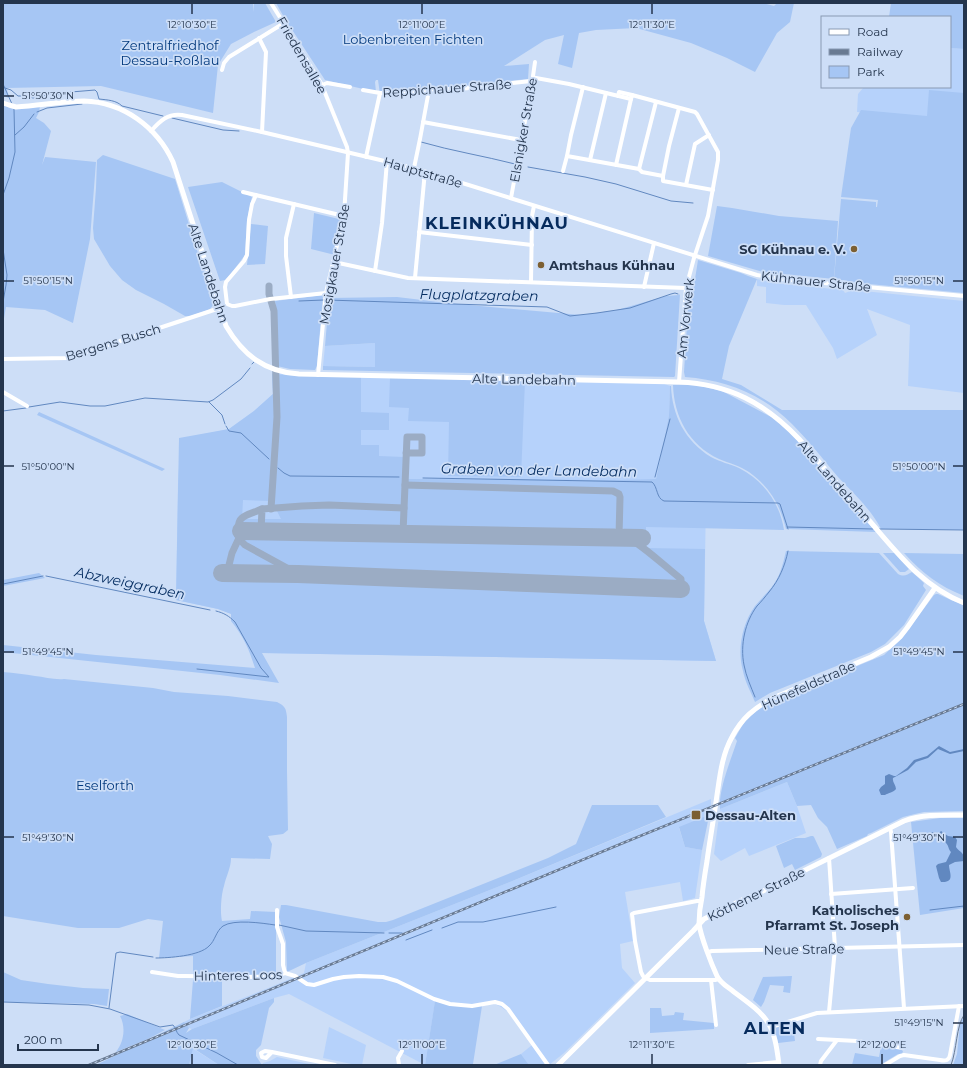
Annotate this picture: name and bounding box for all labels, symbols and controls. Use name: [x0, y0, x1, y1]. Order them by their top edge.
street label: Friedensallee: [273, 13, 331, 97]
legend: [821, 16, 951, 88]
text: 12°10'30"E: [167, 18, 217, 31]
text: 12°11'00"E: [399, 18, 446, 31]
text: 12°11'30"E: [629, 18, 675, 31]
text: Road: [857, 24, 888, 39]
park label: Lobenbreiten Fichten: [343, 31, 483, 47]
park label: Zentralfriedhof Dessau-Roßlau: [121, 37, 219, 68]
text: Railway: [857, 44, 903, 59]
text: Park: [857, 64, 885, 79]
street label: Reppichauer Straße: [382, 75, 512, 100]
street label: Elsnigker Straße: [506, 76, 540, 184]
text: 51°50'30"N: [22, 89, 74, 102]
street label: Hauptstraße: [382, 153, 465, 191]
street label: Mosigkauer Straße: [316, 202, 352, 325]
district label: KLEINKÜHNAU: [425, 213, 569, 233]
street label: Alte Landebahn: [185, 221, 233, 325]
place label: SG Kühnau e. V.: [739, 241, 846, 257]
marker: SG Kühnau e. V.: [849, 244, 859, 254]
place label: Amtshaus Kühnau: [548, 257, 675, 273]
marker: Amtshaus Kühnau: [536, 260, 546, 270]
street label: Kühnauer Straße: [760, 267, 872, 295]
text: 51°50'15"N: [23, 274, 73, 287]
text: 51°50'15"N: [894, 274, 944, 287]
street label: Am Vorwerk: [673, 277, 697, 359]
water label: Flugplatzgraben: [419, 285, 539, 305]
street label: Bergens Busch: [63, 320, 163, 364]
street label: Alte Landebahn: [472, 370, 576, 388]
street label: Alte Landebahn: [795, 437, 875, 525]
water label: Graben von der Landebahn: [441, 459, 637, 481]
text: 51°50'00"N: [21, 460, 75, 473]
text: 51°50'00"N: [892, 460, 946, 473]
water label: Abzweiggraben: [72, 562, 187, 603]
text: 51°49'45"N: [22, 645, 74, 658]
text: 51°49'45"N: [893, 645, 945, 658]
street label: Hünefeldstraße: [759, 657, 857, 713]
park label: Eselforth: [76, 777, 134, 793]
place label: Dessau-Alten: [705, 807, 796, 823]
marker: Dessau-Alten: [690, 809, 702, 821]
text: 51°49'30"N: [22, 831, 74, 844]
text: 51°49'30"N: [893, 831, 945, 844]
street label: Köthener Straße: [705, 863, 807, 925]
place label: Katholisches Pfarramt St. Joseph: [765, 902, 899, 933]
marker: Katholisches Pfarramt St. Joseph: [902, 912, 912, 922]
street label: Neue Straße: [764, 940, 845, 958]
street label: Hinteres Loos: [194, 966, 282, 984]
text: 51°49'15"N: [894, 1016, 944, 1029]
district label: ALTEN: [743, 1018, 806, 1038]
scale bar: [18, 1026, 98, 1052]
text: 200 m: [24, 1032, 63, 1047]
text: 12°10'30"E: [167, 1038, 217, 1051]
text: 12°11'00"E: [399, 1038, 446, 1051]
text: 12°11'30"E: [629, 1038, 675, 1051]
text: 12°12'00"E: [857, 1038, 907, 1051]

